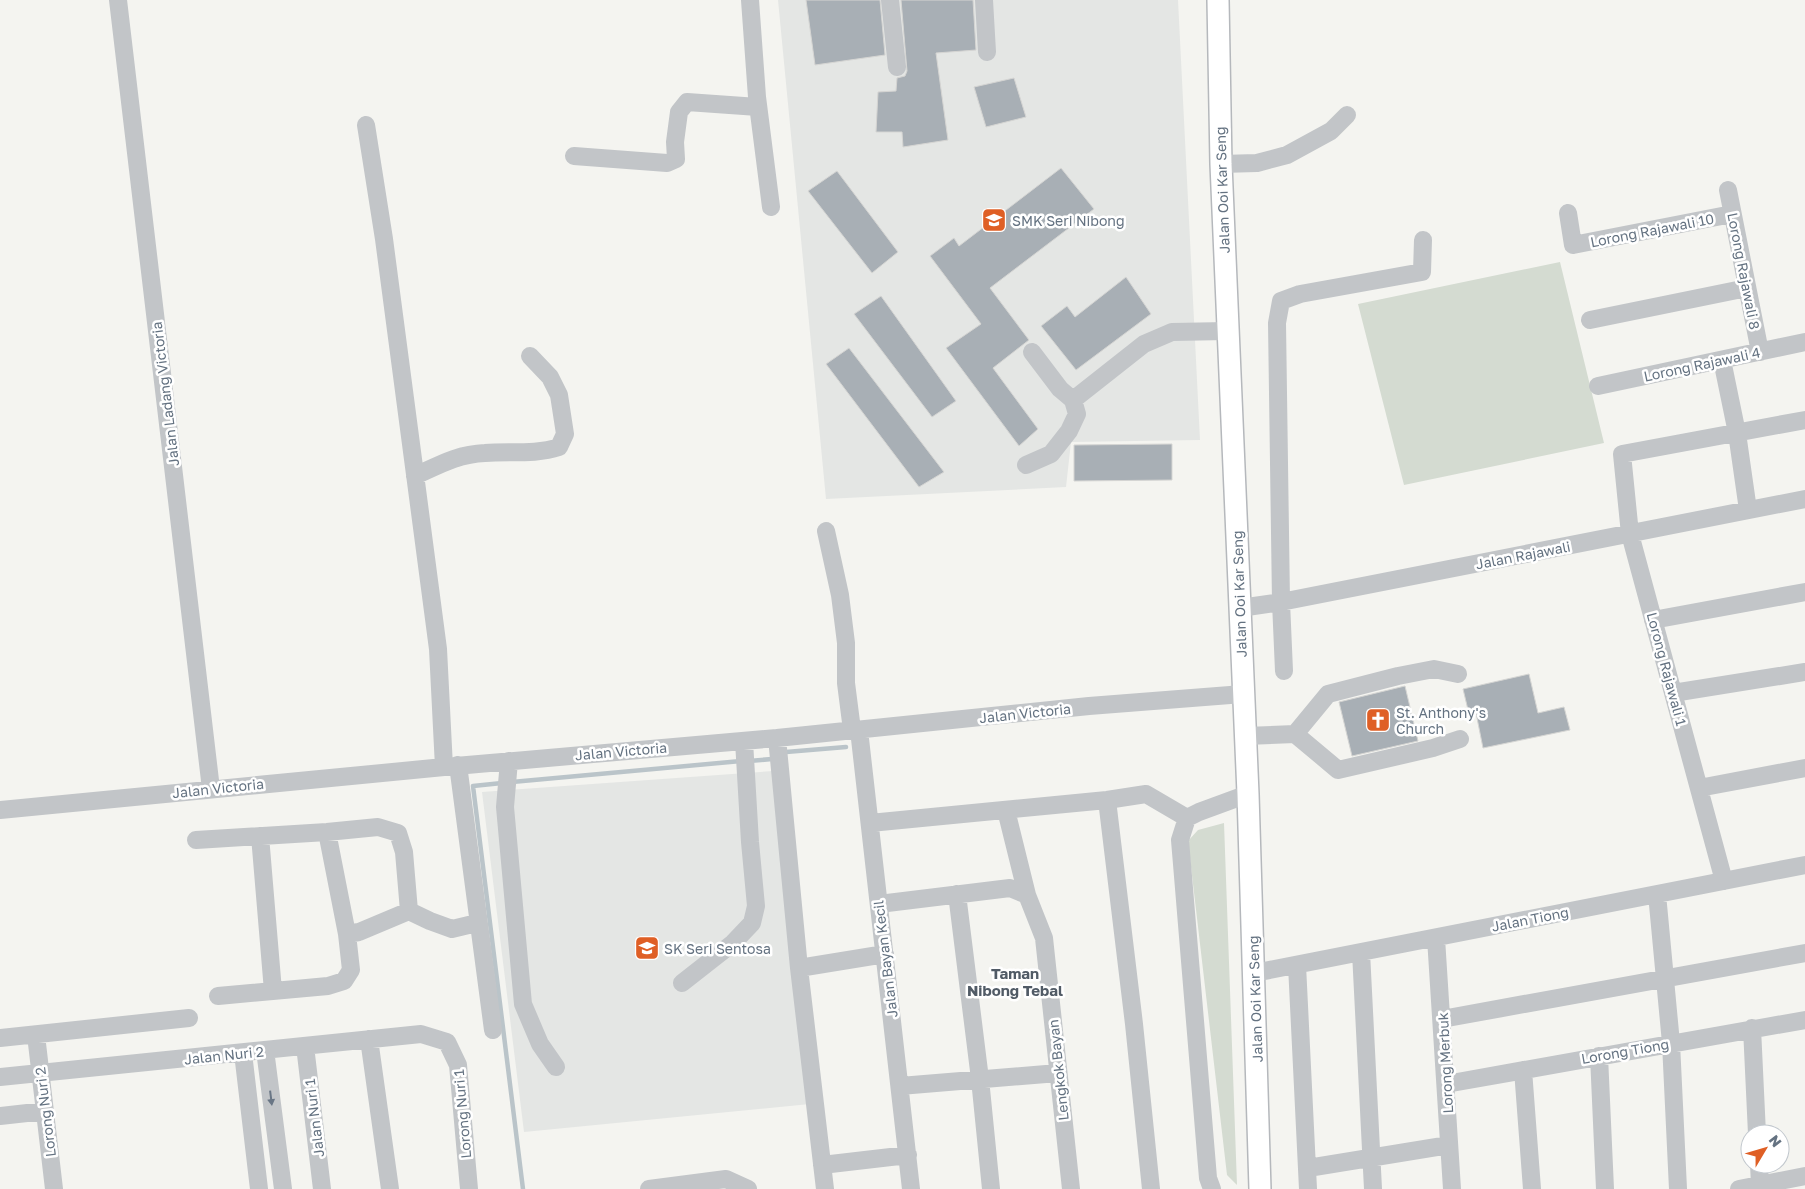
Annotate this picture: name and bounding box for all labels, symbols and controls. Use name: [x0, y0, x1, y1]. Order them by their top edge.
street label: Jalan Ooi Kar Seng: [1211, 126, 1233, 254]
school or university icon: SMK Seri Nibong: [981, 207, 1007, 233]
street label: Lorong Rajawali 10: [1589, 210, 1715, 250]
street label: Lorong Rajawali 8: [1724, 211, 1764, 331]
place label: SMK Seri Nibong: [1012, 212, 1125, 229]
street label: Jalan Ladang Victoria: [148, 321, 182, 467]
street label: Lorong Rajawali 4: [1642, 343, 1762, 385]
street label: Jalan Ooi Kar Seng: [1228, 530, 1250, 658]
street label: Jalan Rajawali: [1474, 537, 1572, 573]
street label: Lorong Rajawali 1: [1644, 610, 1690, 728]
street label: Jalan Victoria: [978, 700, 1072, 726]
place label: St. Anthony's Church: [1396, 704, 1486, 737]
church icon: St. Anthony's Church: [1365, 707, 1391, 733]
street label: Jalan Victoria: [574, 739, 668, 763]
street label: Jalan Victoria: [171, 775, 265, 801]
street label: Jalan Bayan Kecil: [869, 899, 901, 1019]
street label: Jalan Tiong: [1490, 903, 1570, 935]
school or university icon: SK Seri Sentosa: [634, 935, 660, 961]
street label: Jalan Ooi Kar Seng: [1244, 935, 1266, 1063]
place label: SK Seri Sentosa: [664, 940, 771, 957]
district label: Taman Nibong Tebal: [967, 964, 1063, 999]
street label: Lorong Merbuk: [1434, 1012, 1456, 1114]
street label: Lengkok Bayan: [1044, 1019, 1072, 1121]
street label: Lorong Tiong: [1580, 1035, 1670, 1067]
street label: Jalan Nuri 2: [183, 1042, 265, 1068]
street label: Lorong Nuri 2: [31, 1066, 59, 1158]
street label: Lorong Nuri 1: [450, 1069, 474, 1159]
street label: Jalan Nuri 1: [301, 1078, 327, 1158]
one-way arrow: [268, 1091, 276, 1107]
north arrow: [1740, 1124, 1790, 1174]
text: N: [1766, 1131, 1786, 1150]

